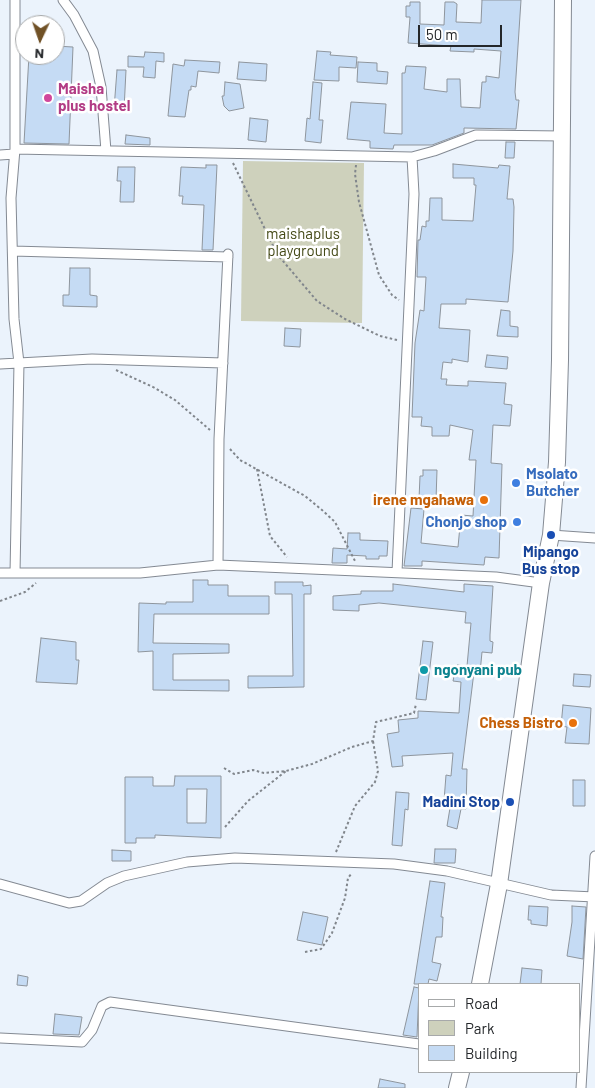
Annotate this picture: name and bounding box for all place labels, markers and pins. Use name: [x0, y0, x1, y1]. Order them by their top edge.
place label: Maisha plus hostel: [58, 80, 130, 115]
marker: Maisha plus hostel: [42, 92, 54, 104]
place label: Msolato Butcher: [526, 465, 579, 500]
marker: Msolato Butcher: [510, 477, 522, 489]
place label: irene mgahawa: [373, 491, 474, 509]
marker: irene mgahawa: [478, 494, 490, 506]
place label: Chonjo shop: [425, 513, 507, 531]
marker: Chonjo shop: [511, 516, 523, 528]
marker: Mipango Bus stop: [545, 529, 557, 541]
place label: Mipango Bus stop: [522, 543, 580, 578]
place label: ngonyani pub: [434, 661, 522, 679]
marker: ngonyani pub: [418, 664, 430, 676]
place label: Chess Bistro: [479, 714, 563, 732]
marker: Chess Bistro: [567, 717, 579, 729]
place label: Madini Stop: [423, 793, 500, 811]
marker: Madini Stop: [504, 796, 516, 808]

